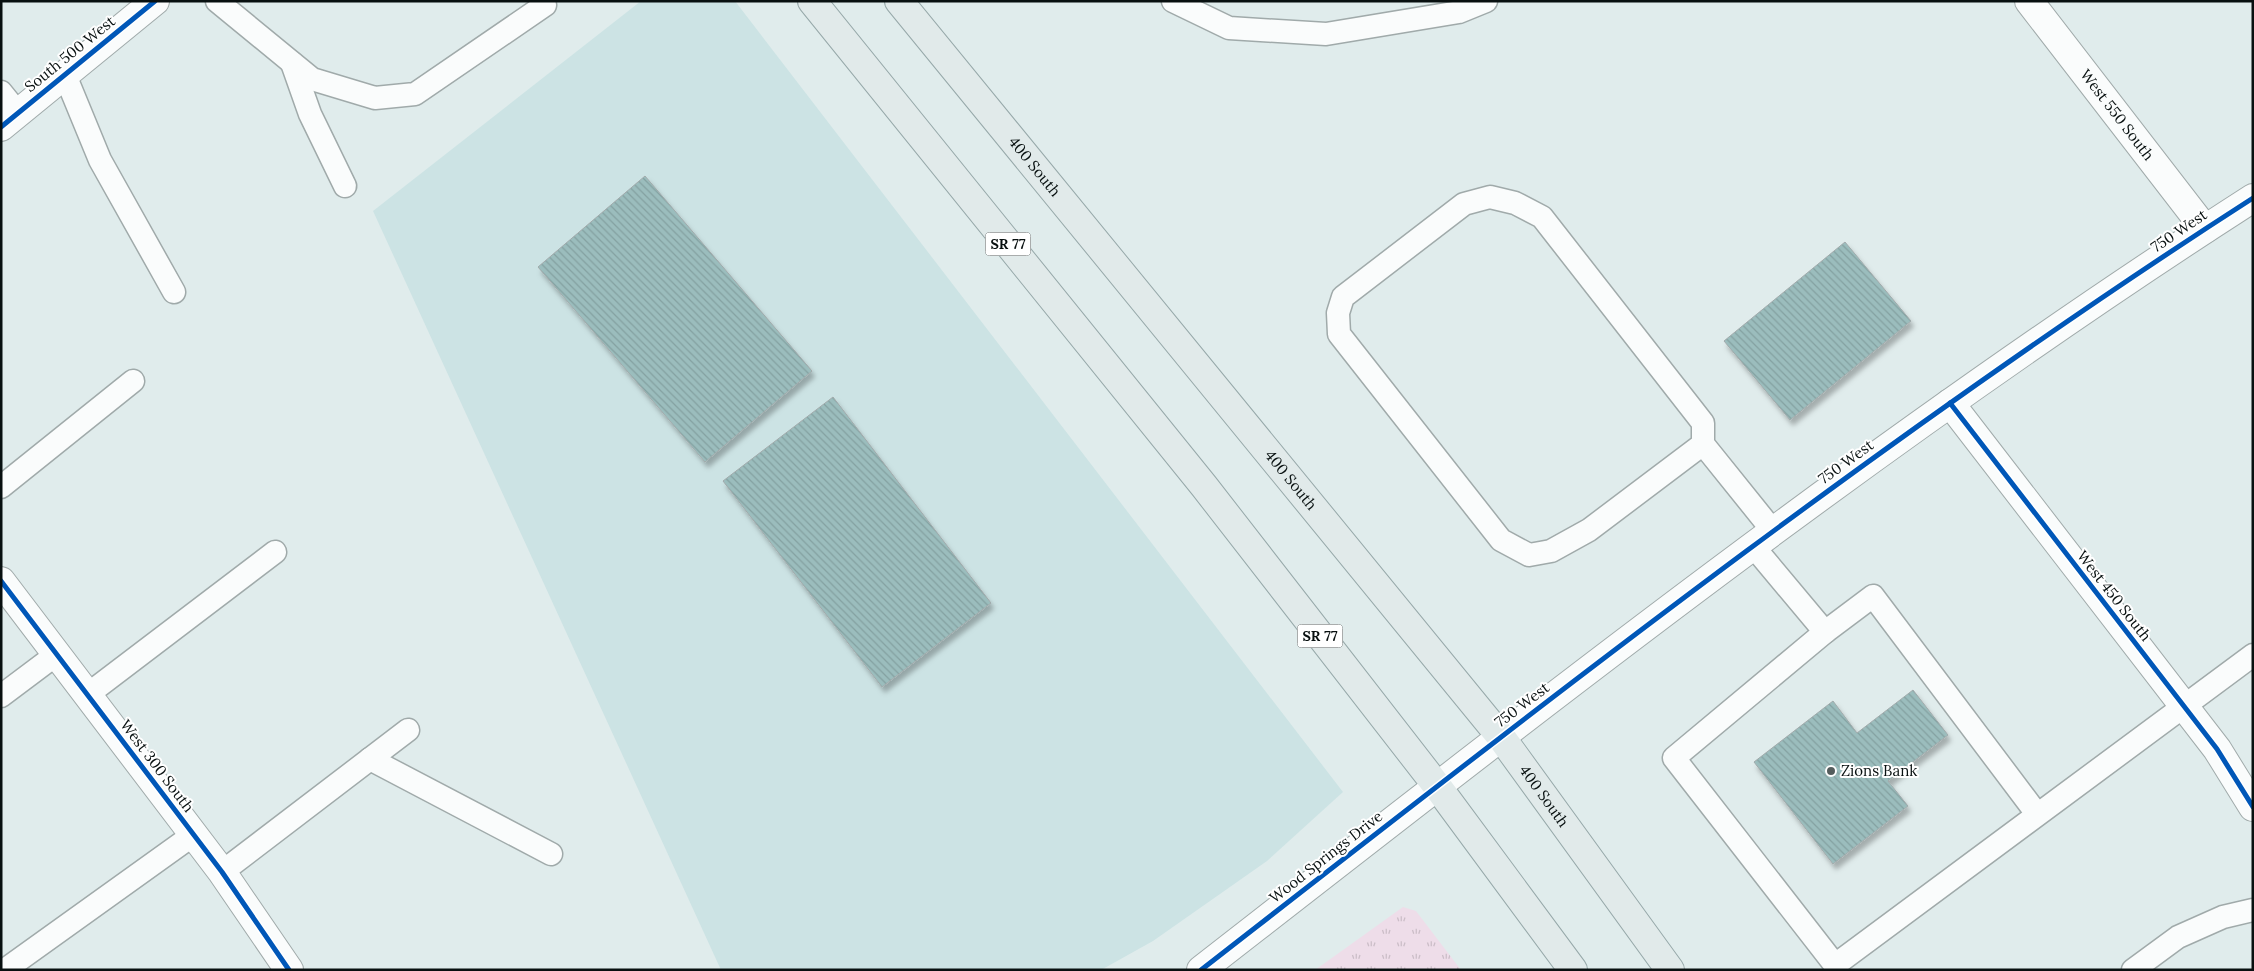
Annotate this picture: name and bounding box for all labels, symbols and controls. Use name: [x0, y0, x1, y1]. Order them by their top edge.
street label: South 500 West: [21, 11, 119, 96]
street label: West 550 South: [2076, 65, 2158, 164]
street label: 400 South: [1005, 133, 1065, 200]
street label: 750 West: [2147, 205, 2211, 256]
road number: SR 77: [986, 232, 1030, 255]
street label: 750 West: [1814, 435, 1877, 488]
street label: 400 South: [1261, 446, 1321, 514]
street label: West 450 South: [2073, 547, 2156, 645]
road number: SR 77: [1298, 624, 1342, 648]
street label: 750 West: [1491, 678, 1553, 731]
street label: West 300 South: [116, 716, 198, 816]
street label: 400 South: [1516, 761, 1573, 831]
place label: Zions Bank: [1841, 761, 1917, 780]
marker: Zions Bank: [1825, 765, 1837, 777]
street label: Wood Springs Drive: [1265, 806, 1386, 907]

